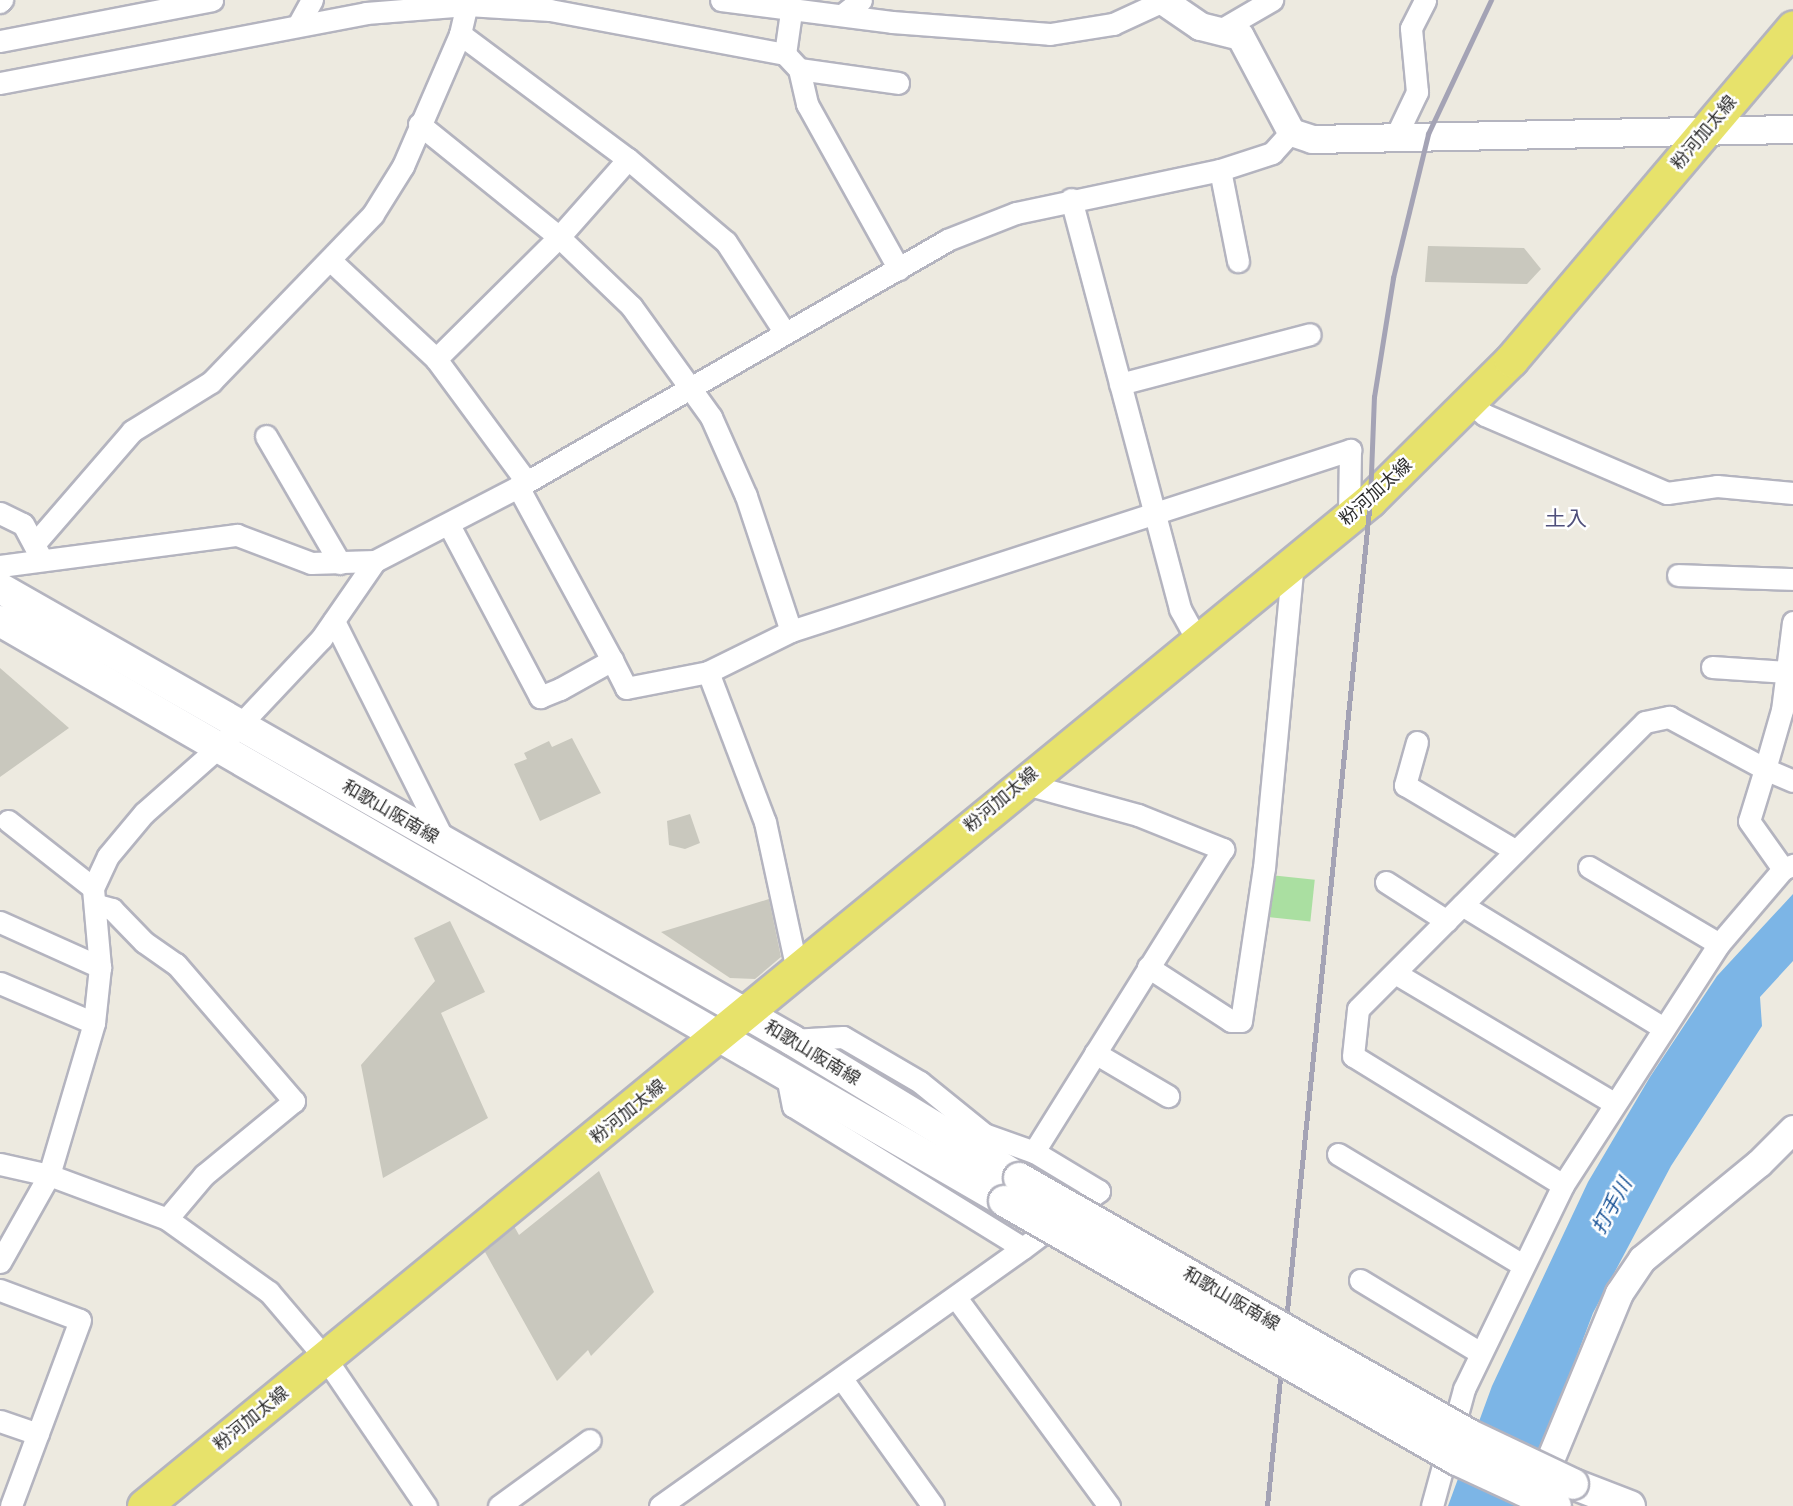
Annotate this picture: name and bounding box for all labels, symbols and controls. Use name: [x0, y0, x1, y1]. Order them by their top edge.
street label: 粉河加太線: [1667, 92, 1741, 174]
street label: 粉河加太線: [1335, 454, 1417, 530]
district label: 土入: [1545, 506, 1587, 532]
street label: 粉河加太線: [960, 763, 1042, 837]
street label: 和歌山阪南線: [338, 776, 442, 848]
street label: 和歌山阪南線: [760, 1016, 864, 1090]
street label: 粉河加太線: [586, 1075, 670, 1149]
water label: 打手川: [1587, 1174, 1637, 1238]
street label: 和歌山阪南線: [1179, 1263, 1283, 1335]
street label: 粉河加太線: [209, 1382, 293, 1456]

